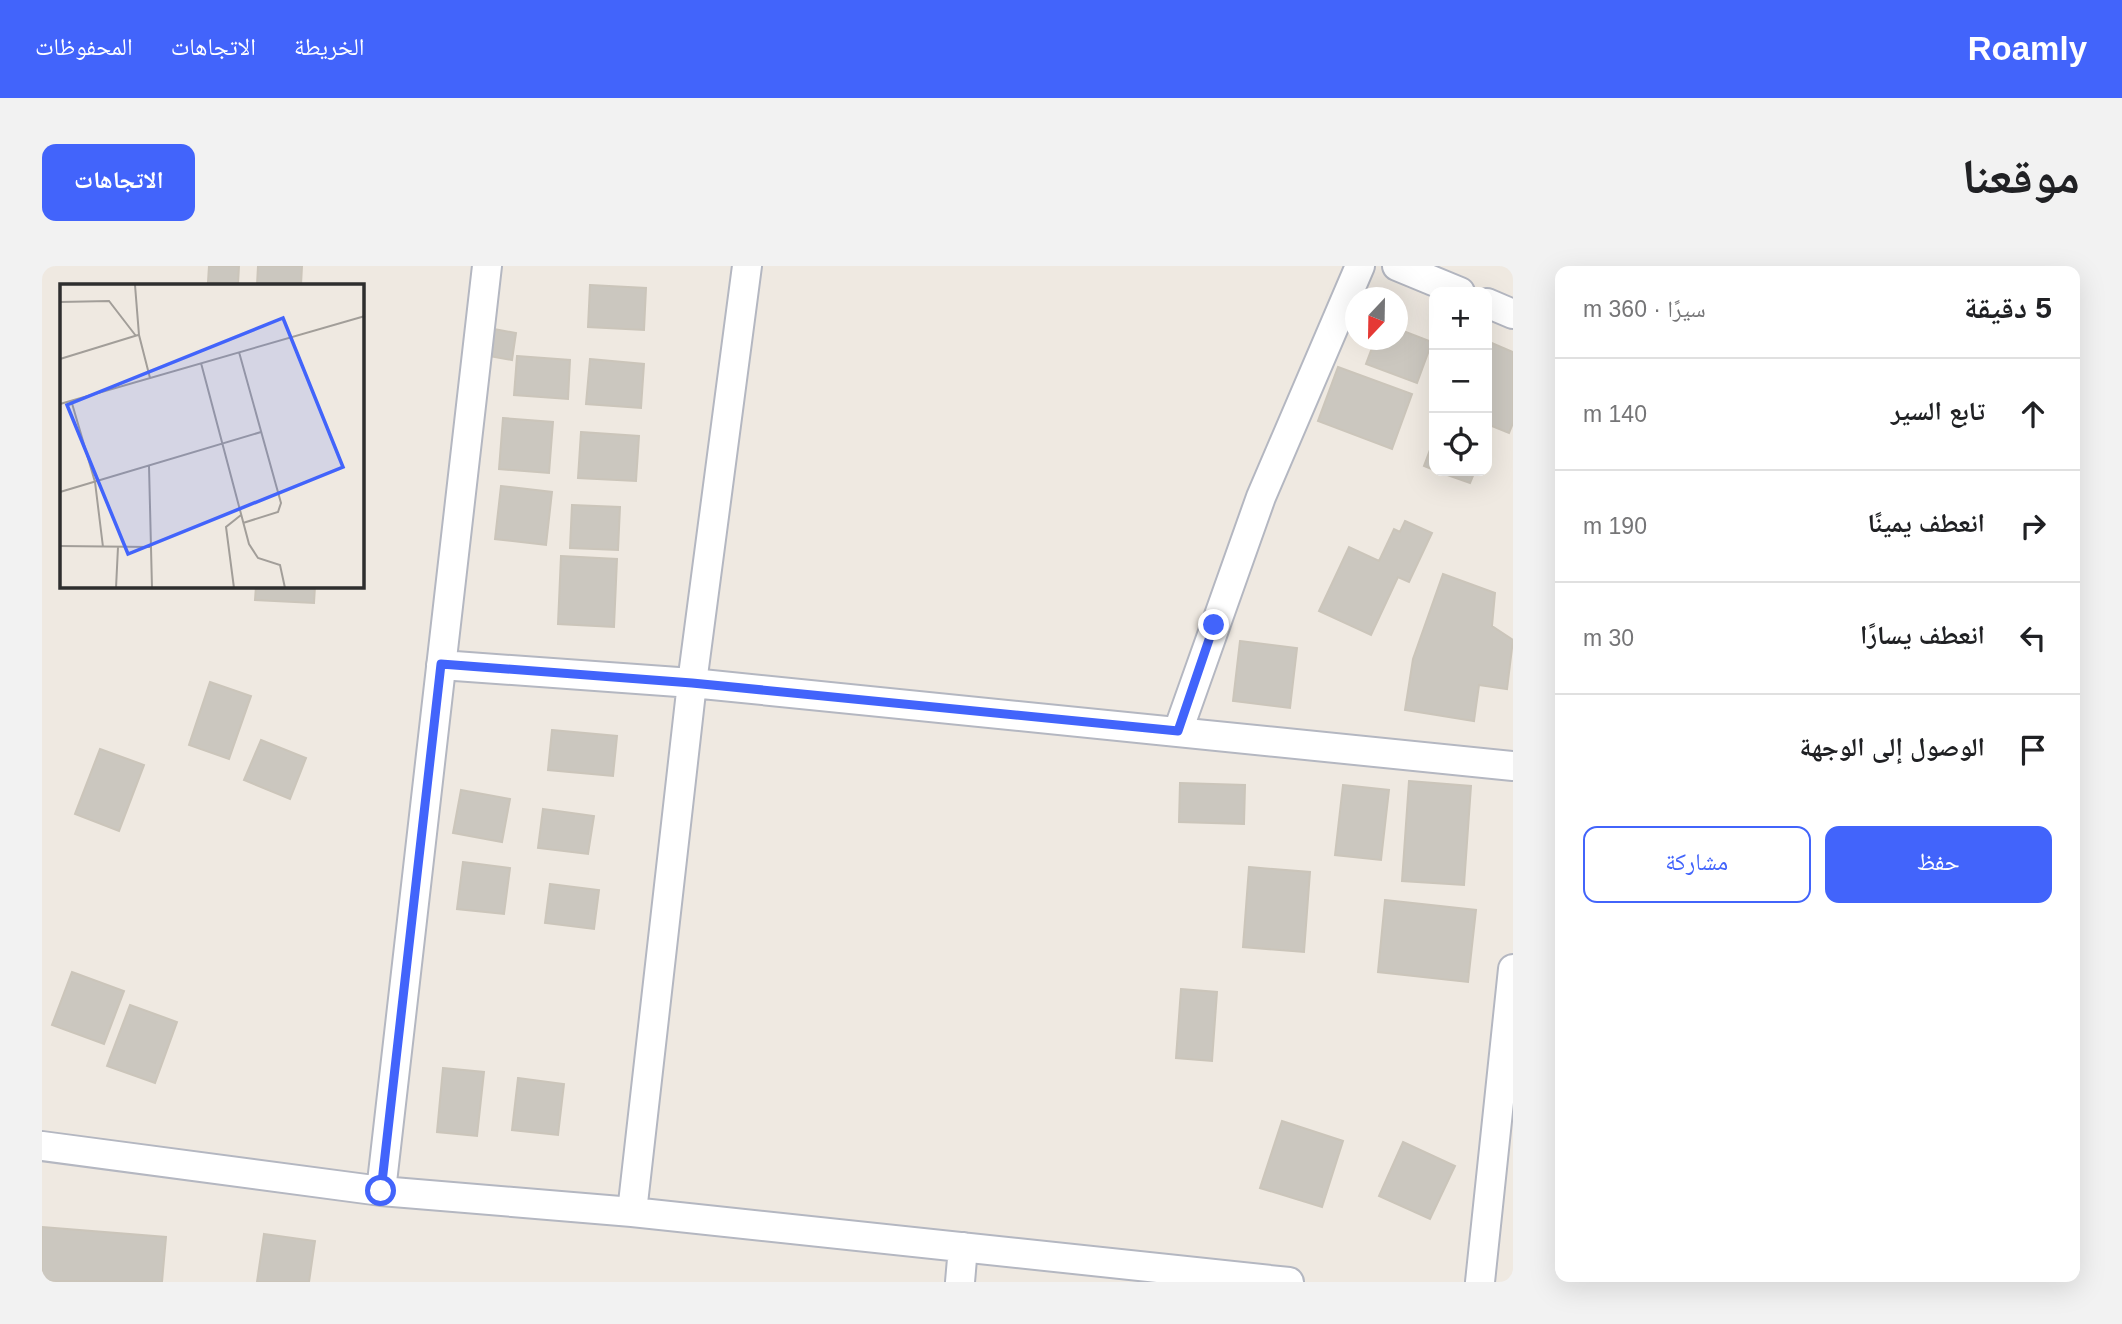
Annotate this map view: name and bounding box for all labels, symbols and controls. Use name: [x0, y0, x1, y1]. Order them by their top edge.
text: Roamly: [1968, 30, 2087, 67]
text: المحفوظات: [35, 33, 133, 60]
text: الاتجاهات: [171, 33, 256, 60]
text: الخريطة: [294, 33, 365, 60]
button: الاتجاهات: [42, 144, 195, 221]
text: موقعنا: [1962, 149, 2080, 203]
inset map: [60, 284, 364, 588]
north arrow: [1345, 287, 1408, 350]
map controls: [1429, 287, 1492, 476]
button: +: [1429, 287, 1492, 350]
text: 5 دقيقة: [1964, 291, 2052, 324]
text: سيرًا · 360 m: [1583, 296, 1706, 322]
button: −: [1429, 350, 1492, 413]
icon: ahead: [2014, 395, 2052, 433]
text: تابع السير: [1891, 396, 1985, 426]
text: 140 m: [1583, 401, 1647, 427]
button: locate: [1429, 413, 1492, 476]
icon: right: [2014, 507, 2052, 545]
text: انعطف يمينًا: [1868, 508, 1985, 538]
text: 190 m: [1583, 513, 1647, 539]
route end: [1198, 609, 1229, 640]
icon: left: [2014, 619, 2052, 657]
text: انعطف يسارًا: [1860, 620, 1985, 650]
text: 30 m: [1583, 625, 1634, 651]
icon: arrive: [2014, 731, 2052, 769]
text: الوصول إلى الوجهة: [1800, 732, 1985, 762]
button: مشاركة: [1583, 826, 1811, 903]
button: حفظ: [1825, 826, 2052, 903]
route start: [365, 1175, 396, 1206]

